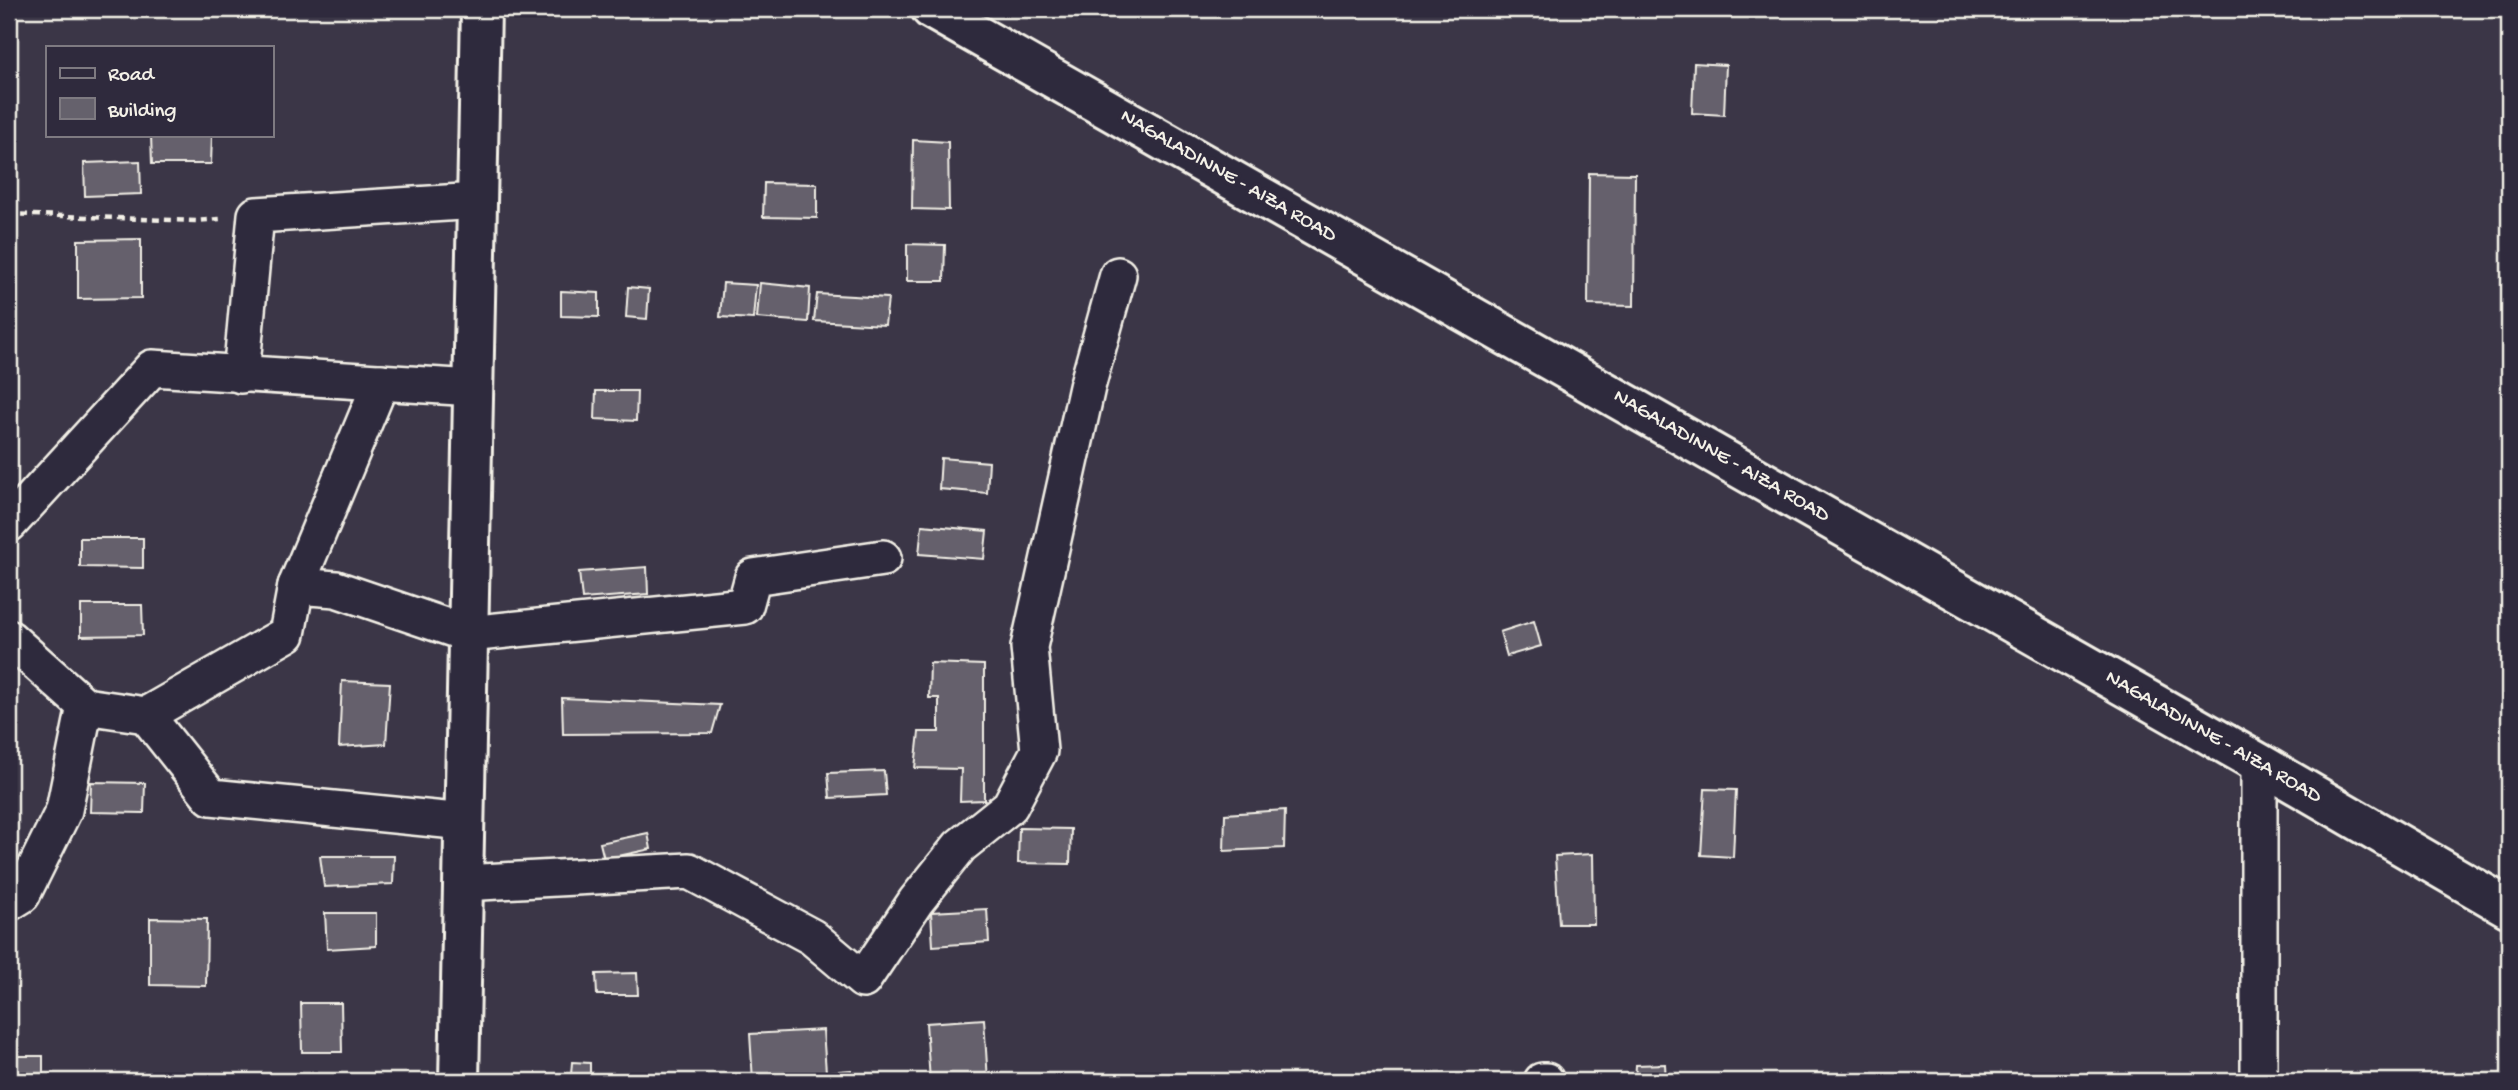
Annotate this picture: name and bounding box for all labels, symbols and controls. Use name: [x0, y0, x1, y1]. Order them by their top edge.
legend: [46, 46, 273, 136]
text: Road: [108, 64, 156, 89]
text: Building: [107, 100, 177, 125]
street label: NAGALADINNE - AIZA ROAD: [1115, 105, 1341, 249]
street label: NAGALADINNE - AIZA ROAD: [1608, 385, 1834, 529]
street label: NAGALADINNE - AIZA ROAD: [2100, 666, 2326, 810]

